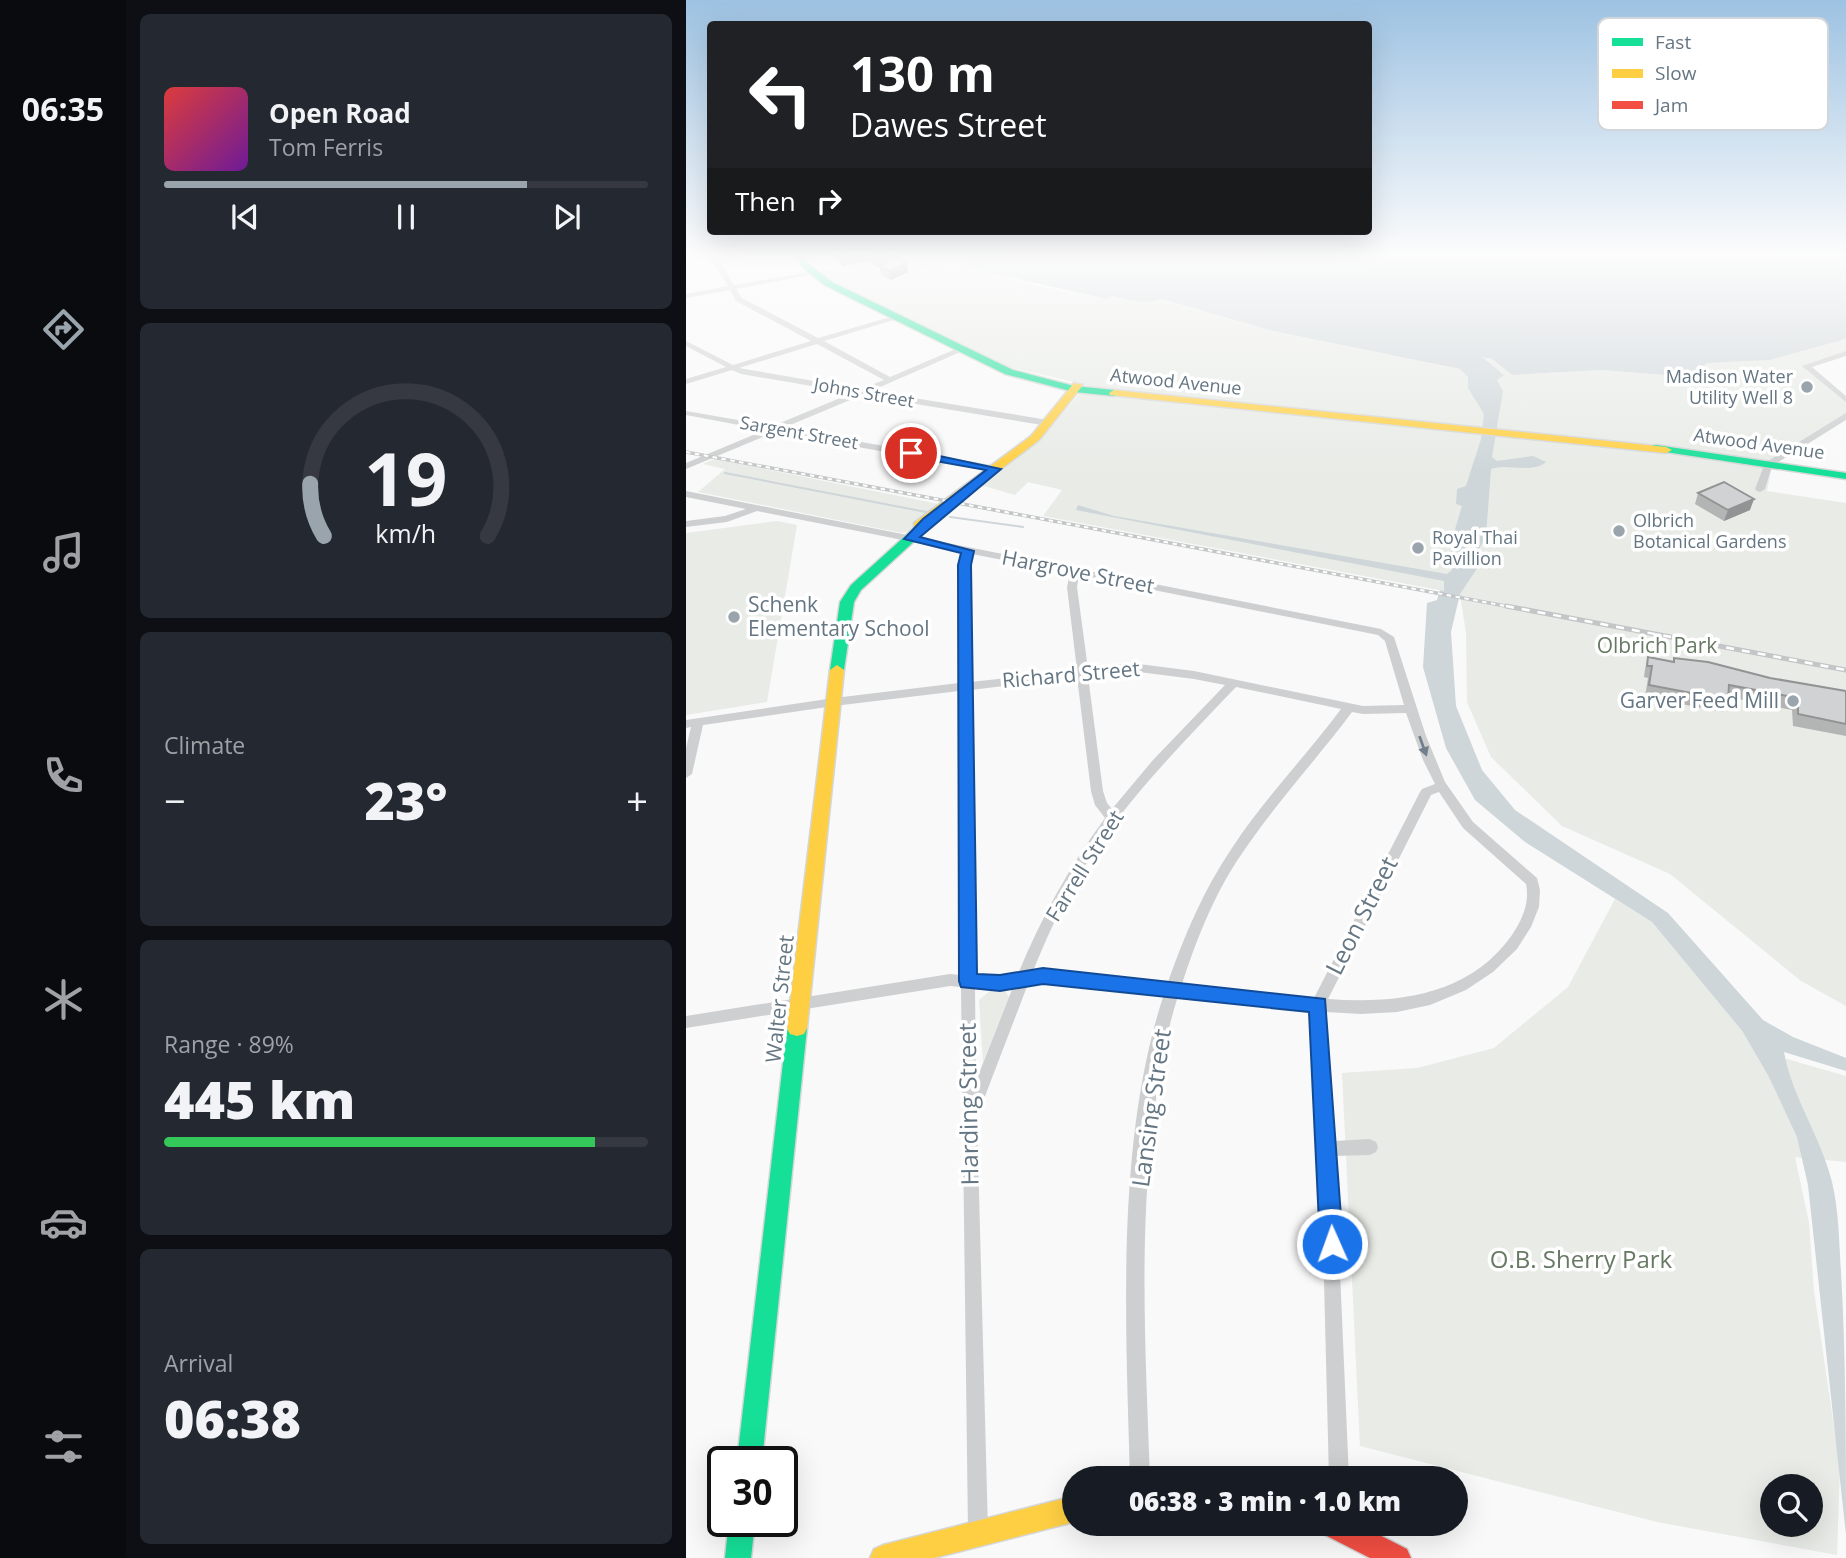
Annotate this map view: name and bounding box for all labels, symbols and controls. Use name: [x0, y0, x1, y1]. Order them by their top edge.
legend: [1598, 18, 1828, 130]
text: Fast: [1655, 29, 1691, 55]
text: 130 m: [850, 40, 995, 106]
icon: left: [735, 49, 826, 140]
text: Slow: [1655, 60, 1697, 86]
text: 06:35: [22, 87, 104, 130]
text: Jam: [1653, 92, 1688, 118]
text: Open Road: [269, 95, 411, 131]
text: Dawes Street: [850, 103, 1047, 146]
text: Tom Ferris: [269, 131, 383, 163]
icon: right: [810, 182, 848, 220]
text: Then: [735, 183, 796, 219]
icon: previous: [226, 198, 264, 236]
icon: pause: [387, 198, 425, 236]
icon: next: [548, 198, 586, 236]
icon: directions: [39, 305, 88, 354]
street label: Atwood Avenue: [1109, 362, 1243, 400]
place label: Madison Water Utility Well 8: [1666, 364, 1794, 409]
street label: Johns Street: [810, 371, 916, 413]
marker: Madison Water Utility Well 8: [1799, 379, 1815, 395]
street label: Sargent Street: [738, 410, 860, 454]
street label: Atwood Avenue: [1692, 422, 1826, 464]
pin: [881, 423, 941, 483]
text: 19: [364, 429, 448, 528]
icon: arrive: [892, 434, 930, 472]
place label: Olbrich Botanical Gardens: [1633, 508, 1786, 553]
text: km/h: [376, 516, 436, 550]
marker: Olbrich Botanical Gardens: [1611, 523, 1627, 539]
place label: Royal Thai Pavillion: [1432, 525, 1518, 570]
icon: music: [39, 528, 88, 577]
marker: Royal Thai Pavillion: [1410, 540, 1426, 556]
street label: Hargrove Street: [1000, 543, 1157, 600]
place label: Schenk Elementary School: [748, 590, 930, 642]
marker: Schenk Elementary School: [726, 609, 742, 625]
park label: Olbrich Park: [1597, 631, 1717, 659]
street label: Richard Street: [1001, 654, 1141, 694]
place label: Garver Feed Mill: [1620, 686, 1779, 714]
marker: Garver Feed Mill: [1785, 693, 1801, 709]
text: Climate: [164, 729, 245, 761]
one-way arrow: [1418, 736, 1429, 757]
icon: phone: [39, 751, 88, 800]
text: 23°: [365, 764, 447, 835]
text: −: [164, 774, 186, 826]
text: +: [626, 774, 648, 826]
street label: Farrell Street: [1039, 805, 1129, 926]
street label: Leon Street: [1317, 851, 1405, 980]
street label: Walter Street: [758, 934, 800, 1064]
icon: climate: [39, 975, 88, 1024]
street label: Harding Street: [950, 1022, 985, 1186]
street label: Lansing Street: [1123, 1027, 1178, 1189]
text: Range · 89%: [164, 1028, 294, 1060]
text: 445 km: [164, 1063, 355, 1134]
icon: car: [39, 1198, 88, 1247]
position arrow: [1295, 1207, 1369, 1281]
park label: O.B. Sherry Park: [1490, 1242, 1673, 1275]
text: Arrival: [164, 1347, 233, 1379]
text: 06:38: [164, 1382, 301, 1453]
icon: filters: [39, 1422, 88, 1471]
speed limit sign: 30: [707, 1446, 798, 1537]
map controls: [1760, 1474, 1823, 1537]
button: search: [1760, 1474, 1823, 1537]
text: 06:38 · 3 min · 1.0 km: [1129, 1483, 1401, 1519]

